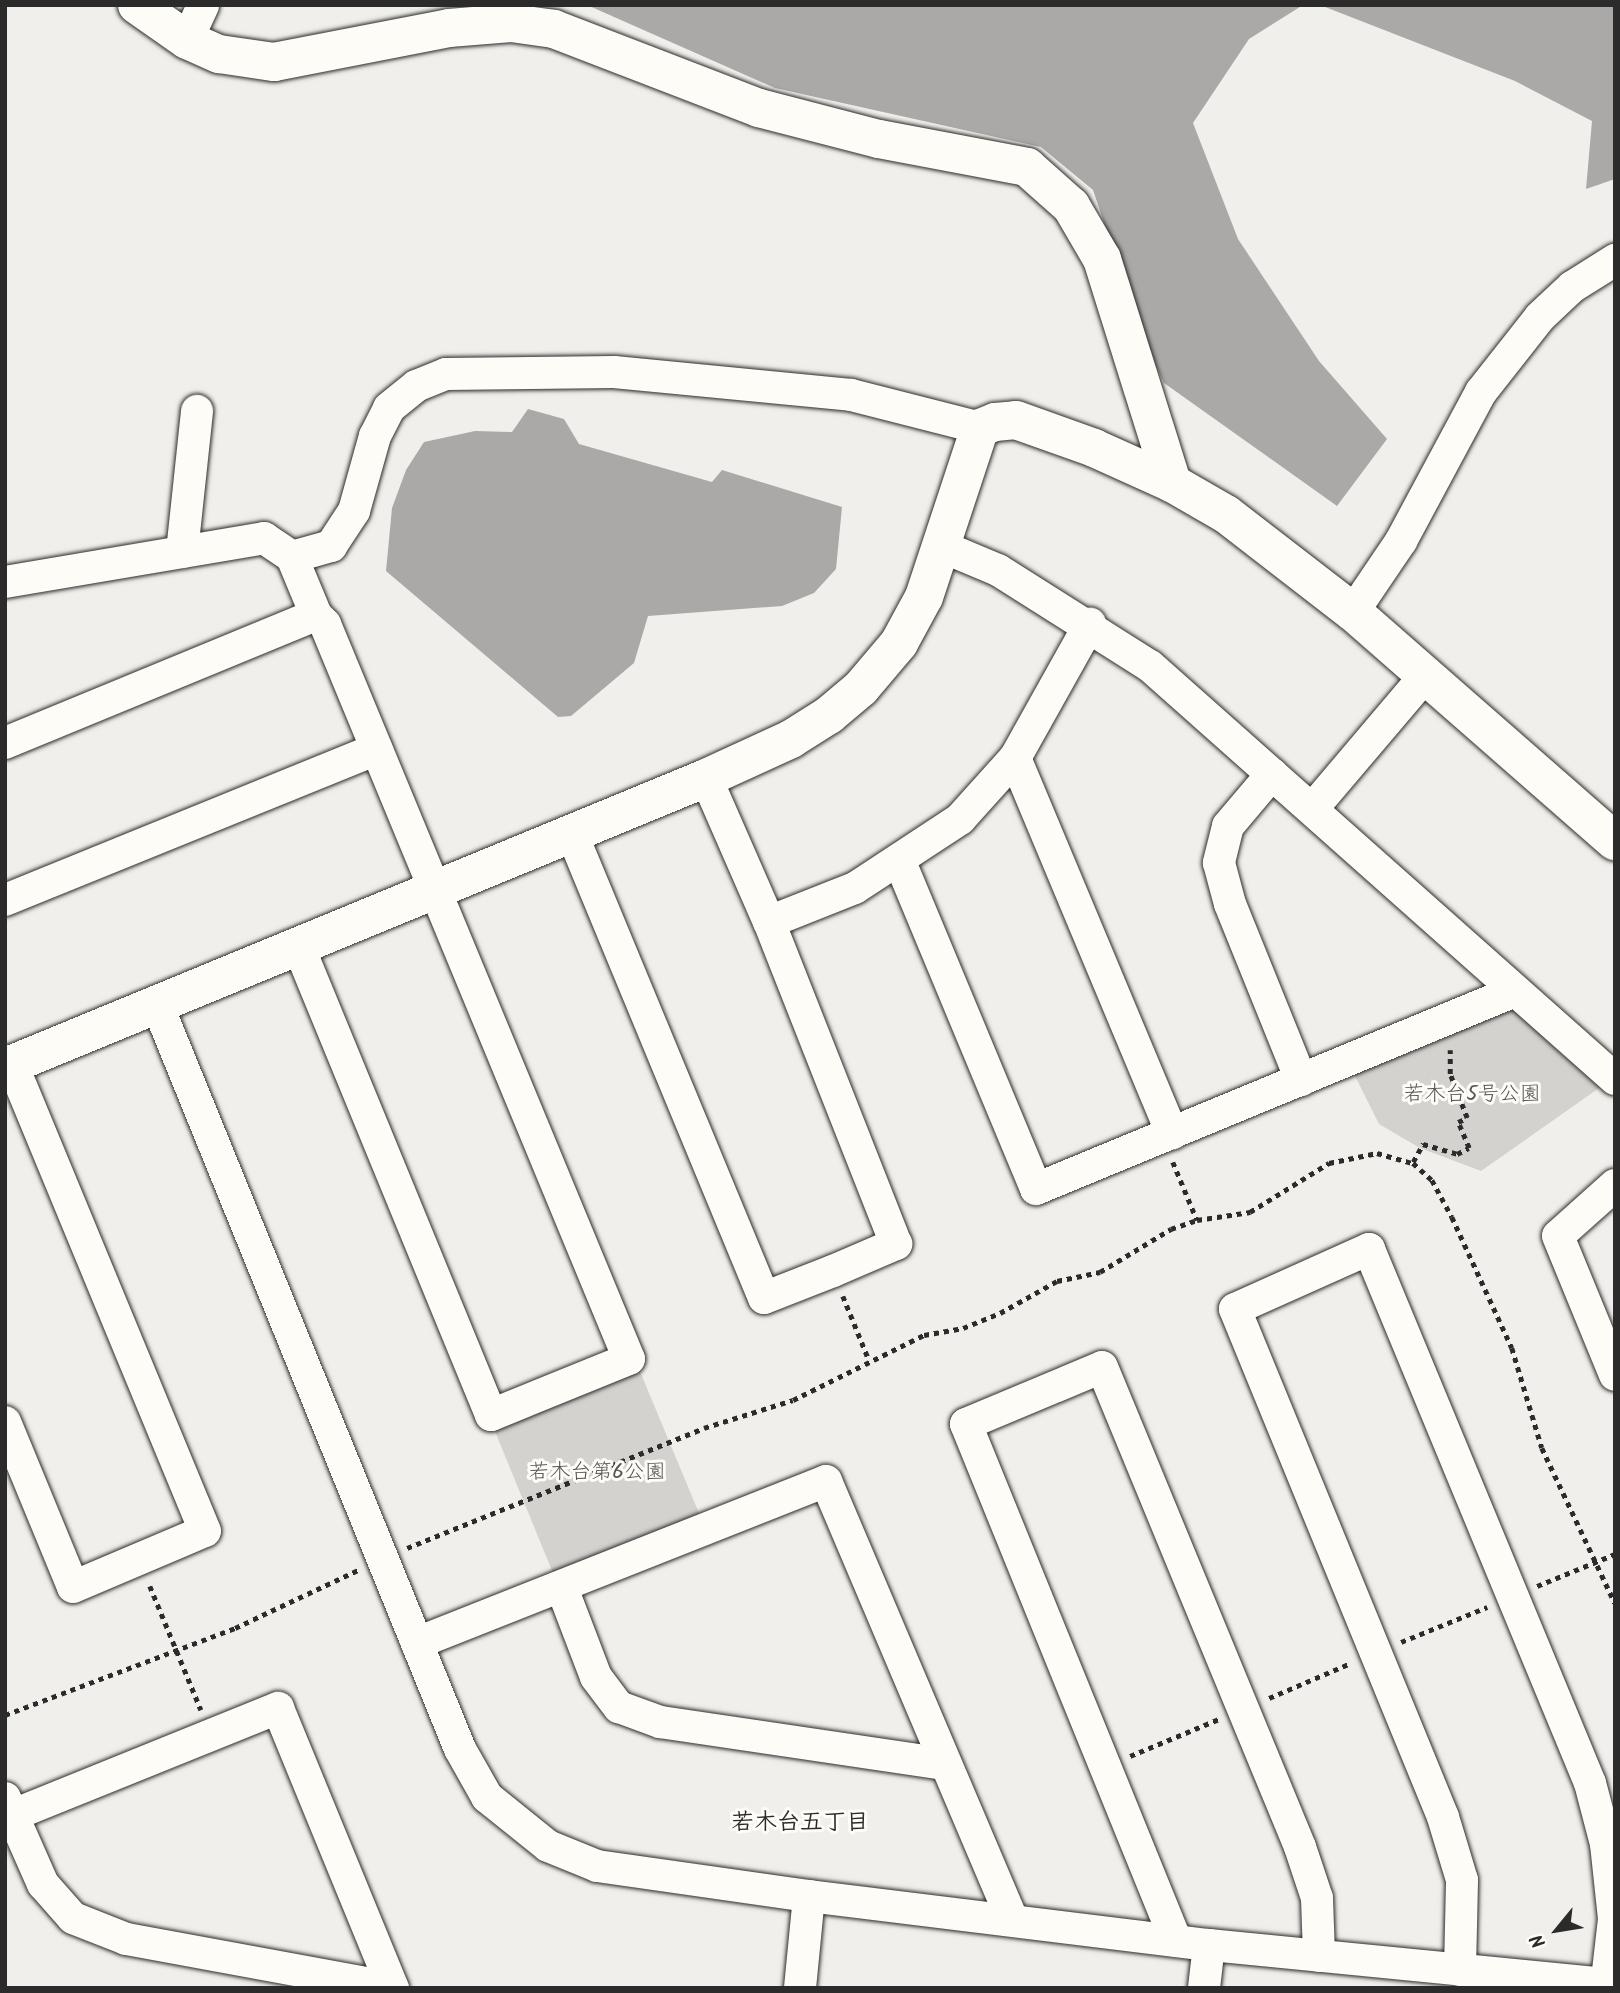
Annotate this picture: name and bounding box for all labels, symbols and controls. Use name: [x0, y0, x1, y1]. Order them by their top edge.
park label: 若木台5号公園: [1403, 1082, 1541, 1108]
park label: 若木台第6公園: [528, 1460, 666, 1486]
district label: 若木台五丁目: [731, 1809, 869, 1837]
north arrow: [1522, 1895, 1592, 1965]
text: N: [1523, 1928, 1555, 1953]

